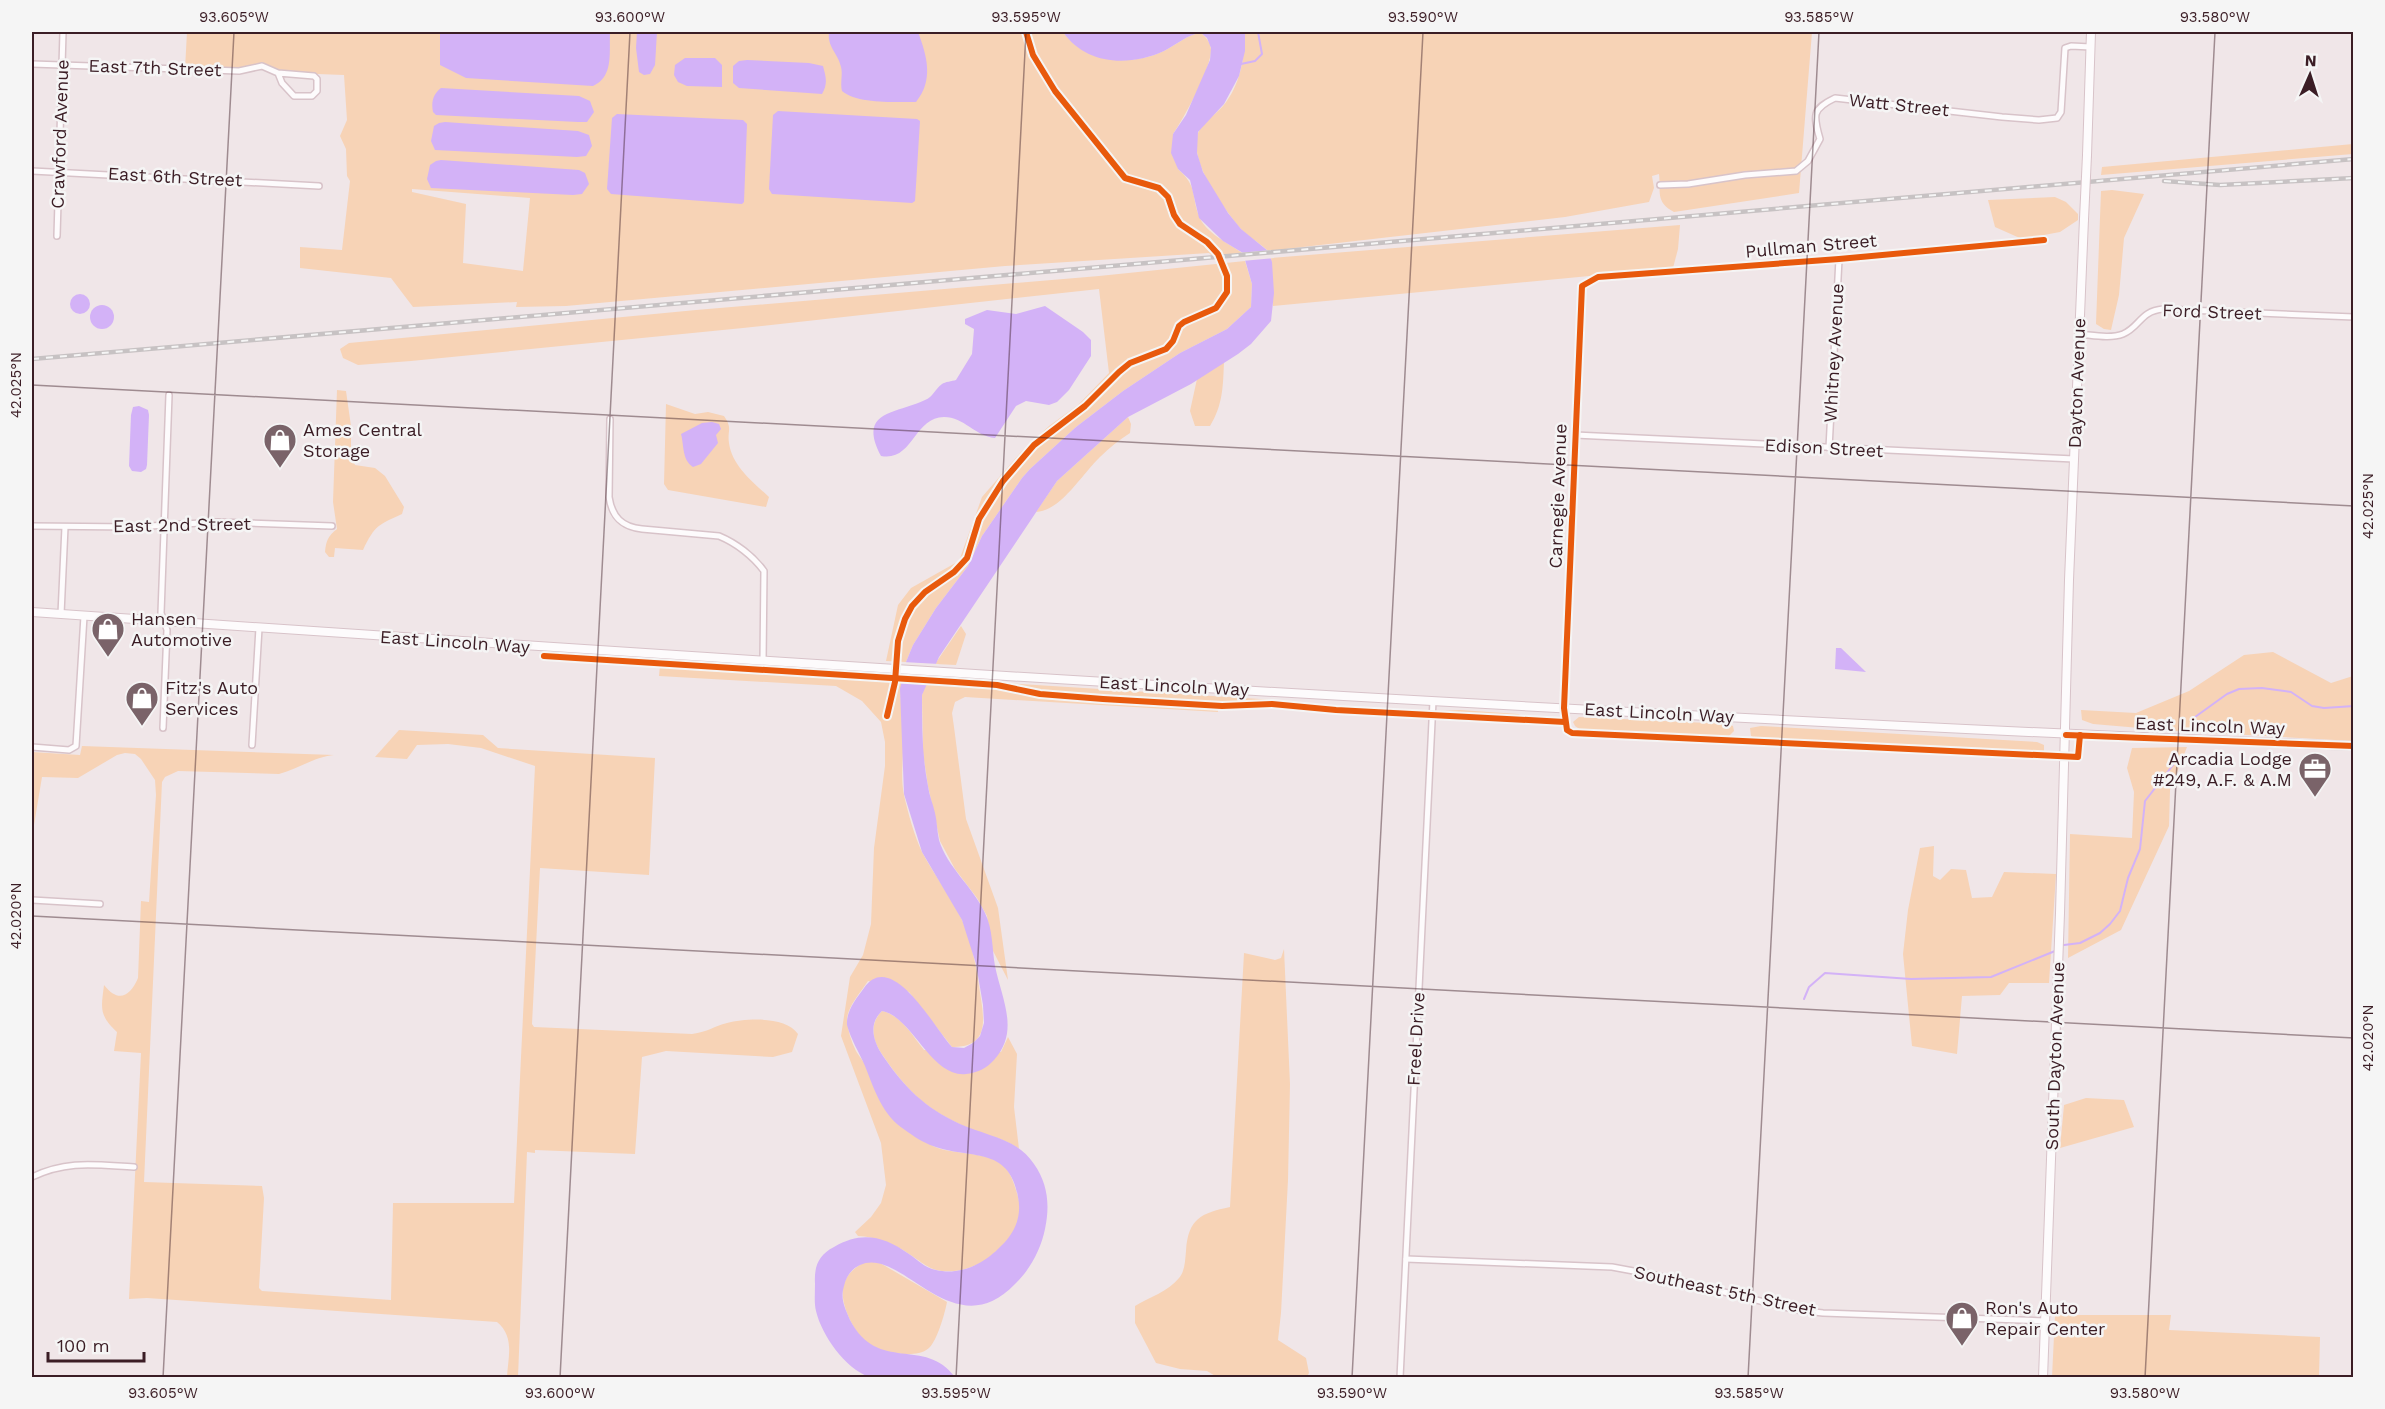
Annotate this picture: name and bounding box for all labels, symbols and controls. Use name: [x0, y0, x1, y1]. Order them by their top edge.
text: 93.605°W: [199, 8, 269, 26]
text: 93.600°W: [595, 8, 665, 26]
text: 93.595°W: [991, 8, 1061, 26]
text: 93.590°W: [1388, 8, 1458, 26]
text: 93.585°W: [1784, 8, 1854, 26]
text: 93.580°W: [2180, 8, 2250, 26]
north arrow: [2280, 45, 2340, 105]
text: N: [2304, 51, 2317, 70]
street label: East 7th Street: [88, 55, 222, 80]
street label: Crawford Avenue: [46, 59, 73, 209]
street label: Watt Street: [1848, 89, 1951, 120]
street label: East 6th Street: [107, 162, 243, 191]
street label: Pullman Street: [1744, 229, 1878, 262]
street label: Whitney Avenue: [1819, 283, 1848, 423]
street label: Ford Street: [2162, 299, 2263, 324]
street label: Dayton Avenue: [2064, 317, 2089, 449]
text: 42.025°N: [7, 352, 25, 418]
place label: Ames Central Storage: [303, 419, 423, 461]
shop icon: Ames Central Storage: [262, 422, 298, 469]
street label: Carnegie Avenue: [1544, 423, 1571, 569]
street label: Edison Street: [1764, 434, 1884, 461]
text: 42.025°N: [2359, 473, 2377, 539]
street label: East 2nd Street: [113, 513, 252, 536]
place label: Hansen Automotive: [131, 608, 232, 650]
shop icon: Hansen Automotive: [90, 611, 126, 658]
street label: East Lincoln Way: [379, 626, 531, 657]
street label: East Lincoln Way: [1098, 671, 1250, 700]
place label: Fitz's Auto Services: [165, 677, 258, 719]
shop icon: Fitz's Auto Services: [124, 680, 160, 727]
street label: East Lincoln Way: [1583, 698, 1735, 727]
street label: East Lincoln Way: [2135, 712, 2286, 739]
place label: Arcadia Lodge #249, A.F. & A.M: [2153, 748, 2292, 790]
office icon: Arcadia Lodge #249, A.F. & A.M: [2297, 751, 2333, 798]
text: 42.020°N: [7, 883, 25, 949]
street label: South Dayton Avenue: [2041, 961, 2068, 1151]
street label: Freel Drive: [1403, 992, 1428, 1086]
text: 42.020°N: [2359, 1005, 2377, 1071]
street label: Southeast 5th Street: [1632, 1261, 1818, 1320]
place label: Ron's Auto Repair Center: [1985, 1297, 2105, 1339]
shop icon: Ron's Auto Repair Center: [1944, 1300, 1980, 1347]
scale bar: [48, 1325, 144, 1363]
text: 100 m: [57, 1335, 110, 1356]
text: 93.605°W: [128, 1384, 198, 1402]
text: 93.600°W: [525, 1384, 595, 1402]
text: 93.595°W: [921, 1384, 991, 1402]
text: 93.590°W: [1317, 1384, 1387, 1402]
text: 93.585°W: [1714, 1384, 1784, 1402]
text: 93.580°W: [2110, 1384, 2180, 1402]

